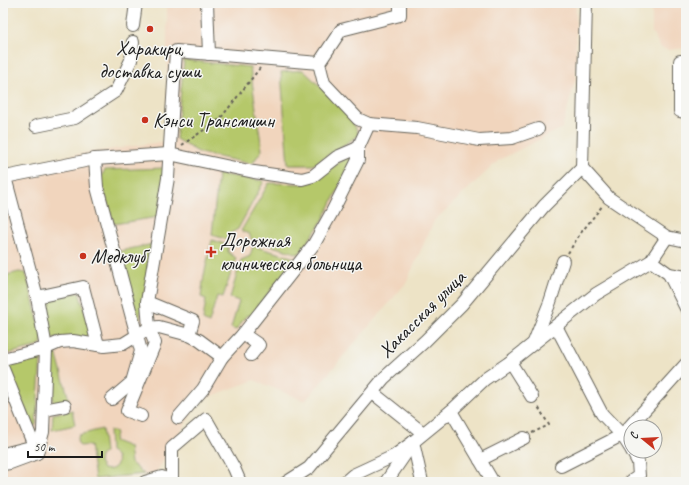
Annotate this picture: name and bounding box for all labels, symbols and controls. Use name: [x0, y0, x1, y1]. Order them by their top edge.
marker: Харакири, доставка суши: [145, 24, 155, 34]
place label: Харакири, доставка суши: [99, 36, 202, 84]
place label: Кэнси Трансмишн: [153, 108, 276, 133]
marker: Кэнси Трансмишн: [140, 115, 150, 125]
place label: Дорожная клиническая больница: [220, 228, 363, 276]
place label: Медклуб: [91, 244, 150, 269]
marker: Дорожная клиническая больница: [205, 246, 217, 258]
marker: Медклуб: [78, 251, 88, 261]
street label: Хакасская улица: [373, 264, 472, 363]
north arrow: [623, 419, 663, 459]
text: С: [626, 430, 641, 441]
scale bar: [28, 433, 102, 459]
text: 50 m: [34, 439, 56, 455]

